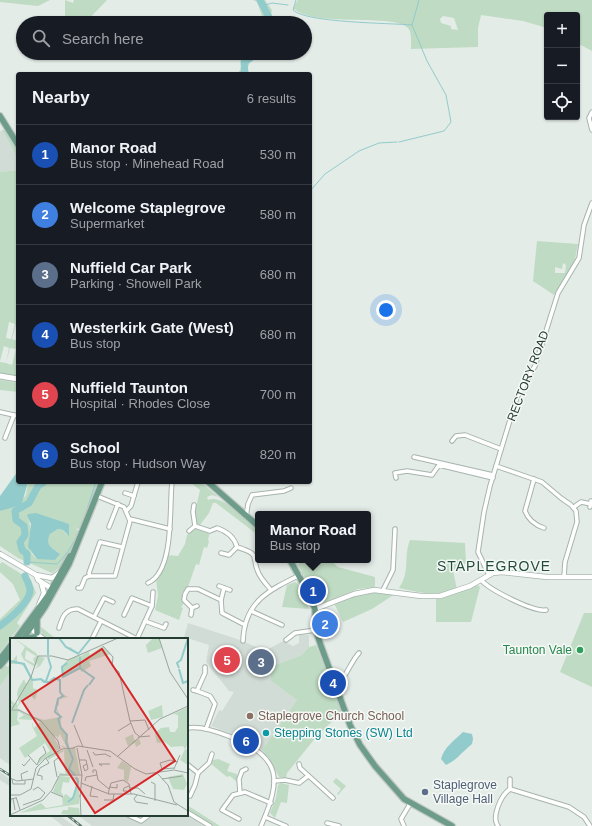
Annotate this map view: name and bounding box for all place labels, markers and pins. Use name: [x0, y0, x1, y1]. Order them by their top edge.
pin: 1: [300, 576, 326, 606]
pin: 2: [312, 609, 338, 639]
place label: Taunton Vale: [503, 643, 572, 657]
pin: 5: [214, 645, 240, 675]
marker: Taunton Vale: [575, 645, 585, 655]
pin: 3: [248, 647, 274, 677]
pin: 4: [320, 668, 346, 698]
place label: Staplegrove Church School: [258, 709, 404, 723]
marker: Staplegrove Church School: [245, 711, 255, 721]
pin: 6: [233, 726, 259, 756]
place label: Stepping Stones (SW) Ltd: [274, 726, 413, 740]
marker: Stepping Stones (SW) Ltd: [261, 728, 271, 738]
place label: Staplegrove Village Hall: [433, 778, 497, 806]
marker: Staplegrove Village Hall: [420, 787, 430, 797]

